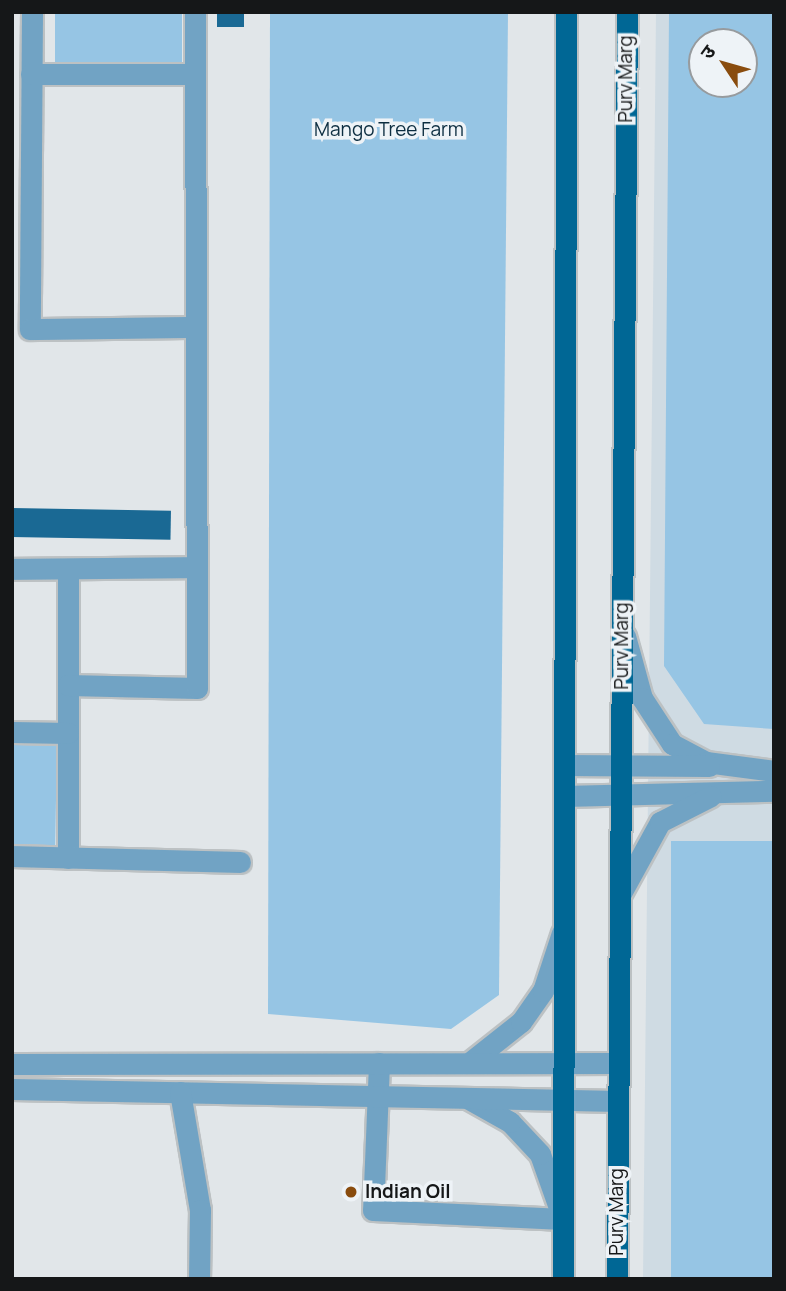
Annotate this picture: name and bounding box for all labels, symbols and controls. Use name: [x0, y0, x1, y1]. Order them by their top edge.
north arrow: [688, 28, 758, 98]
street label: Purv Marg: [615, 35, 637, 123]
text: उ: [694, 40, 721, 64]
park label: Mango Tree Farm: [314, 119, 464, 141]
street label: Purv Marg: [611, 602, 633, 690]
street label: Purv Marg: [606, 1168, 628, 1256]
place label: Indian Oil: [365, 1181, 451, 1203]
marker: Indian Oil: [343, 1184, 359, 1200]

